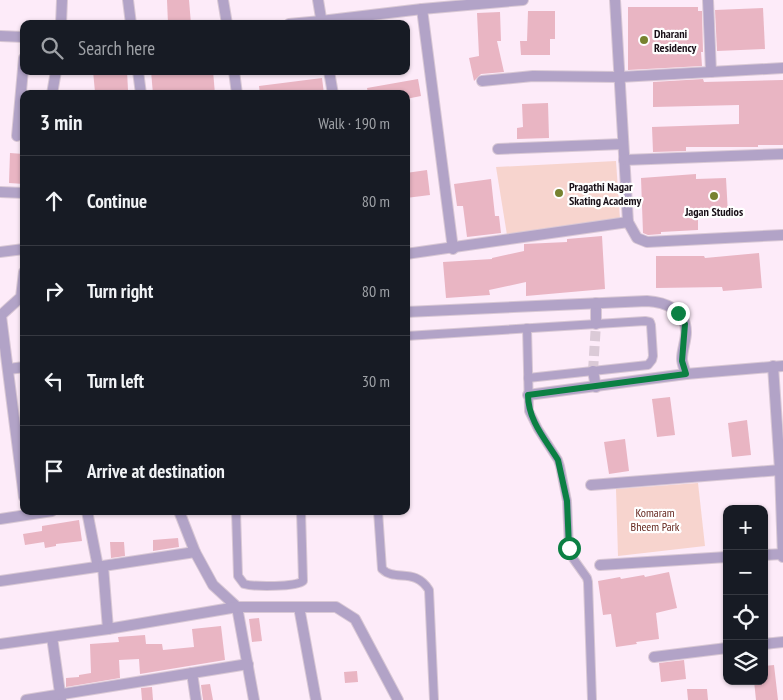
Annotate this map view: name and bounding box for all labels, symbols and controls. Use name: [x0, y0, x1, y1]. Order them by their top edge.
search box: [20, 20, 410, 75]
place label: Dharani Residency: [654, 26, 696, 55]
icon: search: [38, 34, 66, 62]
marker: Dharani Residency: [638, 34, 650, 46]
text: Search here: [78, 36, 155, 60]
text: 3 min: [40, 109, 82, 136]
text: Walk · 190 m: [318, 113, 390, 133]
place label: Pragathi Nagar Skating Academy: [569, 179, 642, 208]
icon: ahead: [40, 187, 68, 215]
marker: Pragathi Nagar Skating Academy: [553, 187, 565, 199]
text: Continue: [87, 189, 147, 213]
marker: Jagan Studios: [708, 190, 720, 202]
text: 80 m: [362, 191, 390, 211]
place label: Jagan Studios: [684, 204, 743, 219]
icon: right: [40, 277, 68, 305]
text: Turn right: [87, 279, 153, 303]
text: 80 m: [362, 281, 390, 301]
route end: [667, 302, 690, 325]
icon: left: [40, 367, 68, 395]
text: Turn left: [87, 369, 144, 393]
text: 30 m: [362, 371, 390, 391]
icon: arrive: [40, 457, 68, 485]
text: Arrive at destination: [87, 459, 225, 483]
park label: Komaram Bheem Park: [631, 505, 680, 534]
map controls: [723, 505, 768, 685]
button: +: [723, 505, 768, 550]
route start: [558, 537, 581, 560]
button: −: [723, 550, 768, 595]
button: locate: [723, 595, 768, 640]
button: layers: [723, 640, 768, 685]

